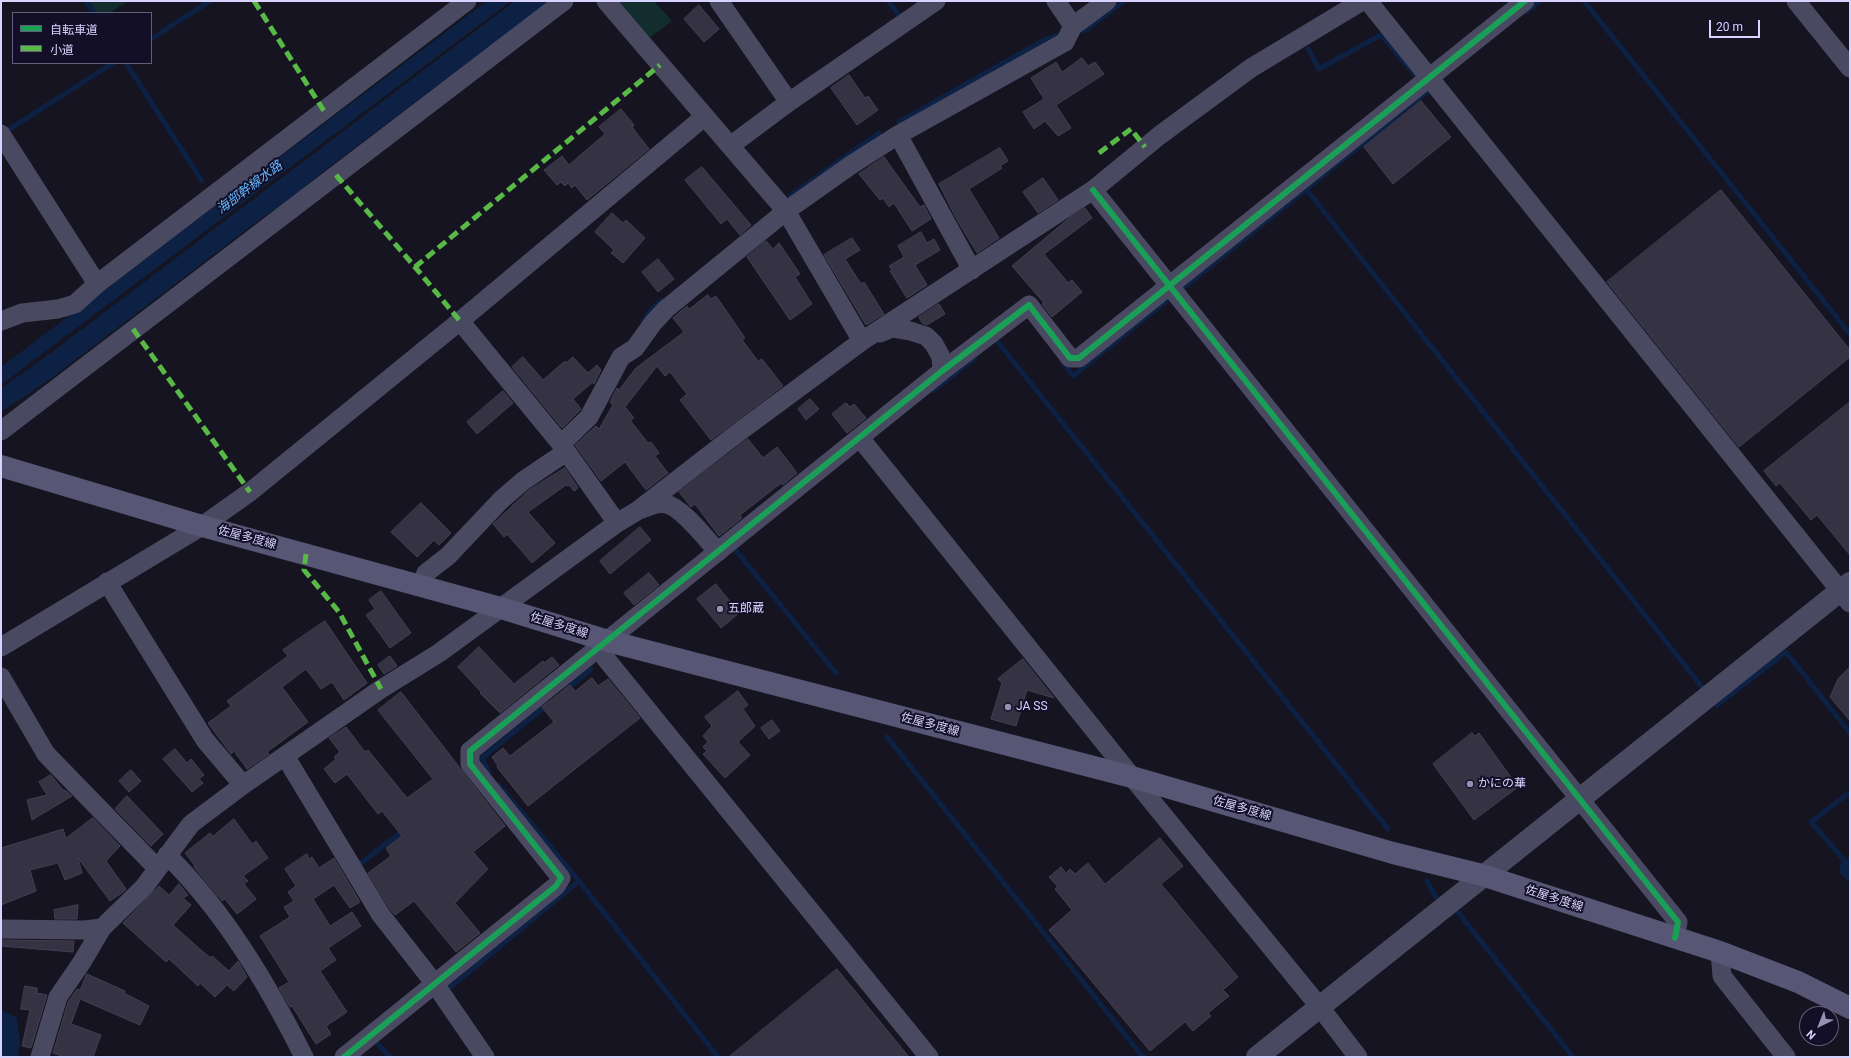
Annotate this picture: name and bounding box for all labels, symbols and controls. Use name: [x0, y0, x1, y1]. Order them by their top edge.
legend: [12, 12, 152, 64]
scale bar: [1711, 12, 1762, 38]
text: 20 m: [1716, 20, 1743, 34]
text: 自転車道: [50, 23, 98, 37]
text: 小道: [50, 43, 74, 57]
water label: 海部幹線水路: [214, 158, 286, 218]
street label: 佐屋多度線: [216, 523, 278, 553]
place label: 五郎蔵: [728, 602, 764, 616]
marker: 五郎蔵: [715, 604, 725, 614]
street label: 佐屋多度線: [528, 610, 590, 642]
place label: JA SS: [1016, 700, 1048, 714]
marker: JA SS: [1003, 702, 1013, 712]
street label: 佐屋多度線: [899, 710, 961, 740]
place label: かにの華: [1478, 777, 1526, 791]
marker: かにの華: [1465, 779, 1475, 789]
street label: 佐屋多度線: [1211, 794, 1273, 824]
street label: 佐屋多度線: [1523, 883, 1585, 915]
north arrow: [1799, 1006, 1839, 1046]
text: N: [1804, 1027, 1818, 1042]

